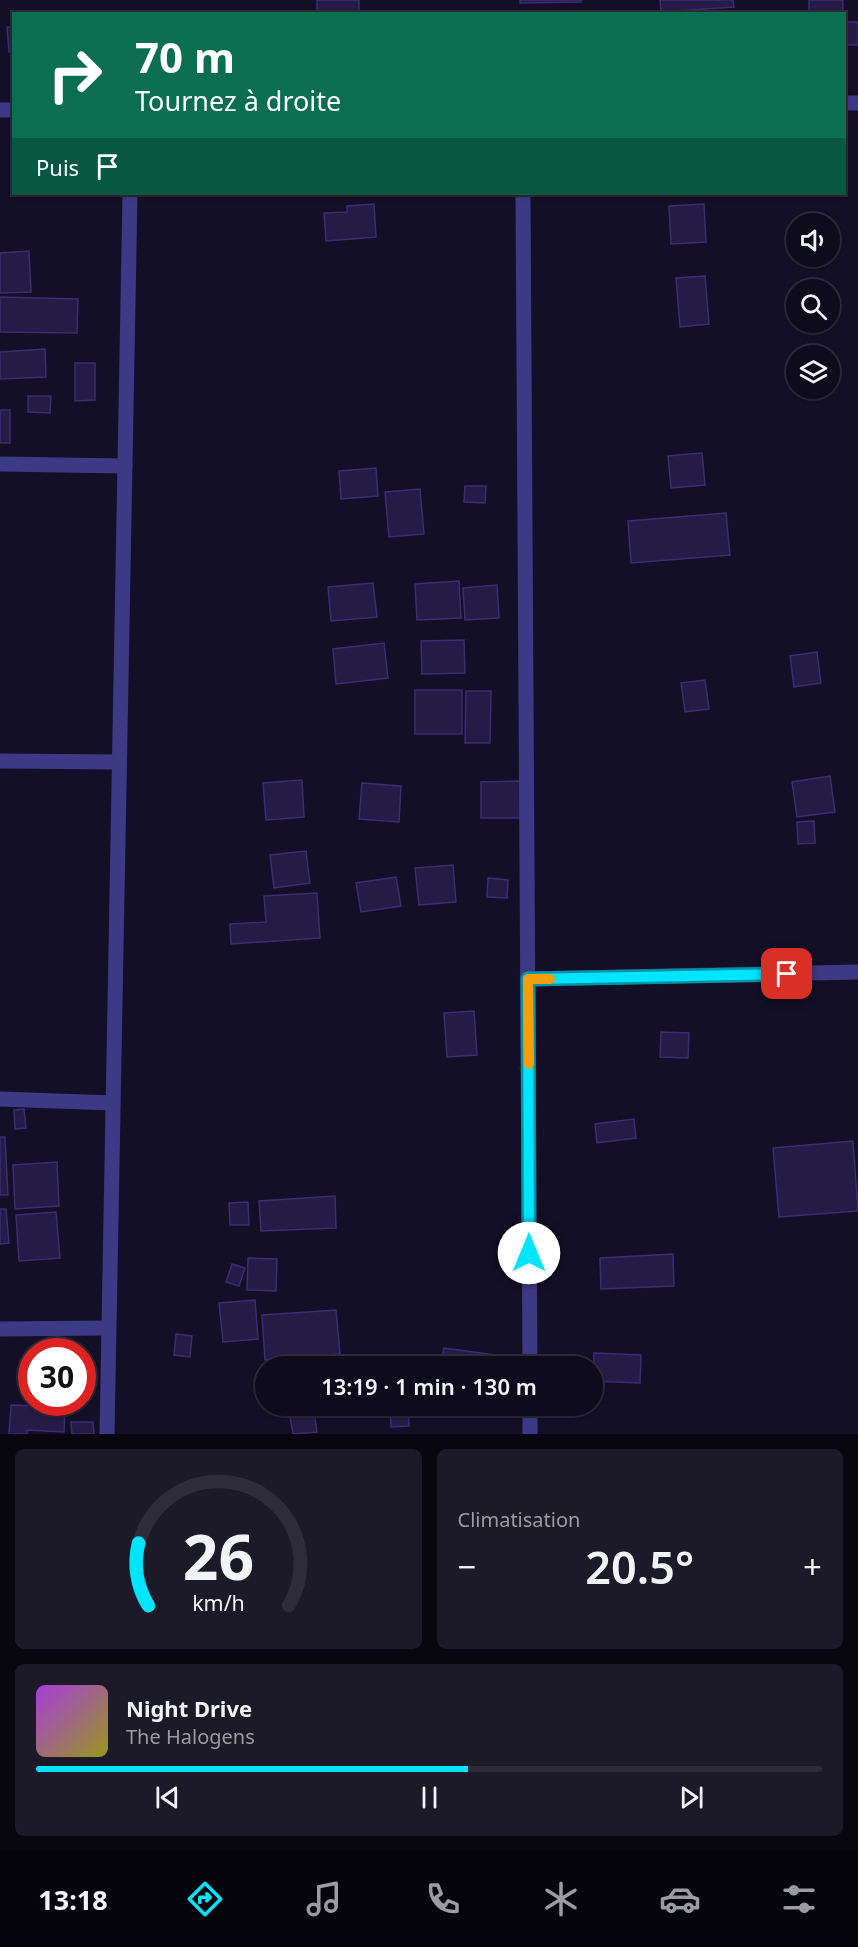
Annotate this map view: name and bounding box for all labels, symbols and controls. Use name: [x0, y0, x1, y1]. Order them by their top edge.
text: 70 m: [135, 28, 235, 85]
icon: right: [36, 36, 114, 114]
text: Tournez à droite: [135, 82, 341, 119]
icon: arrive: [91, 150, 124, 183]
text: Puis: [36, 152, 79, 182]
map controls: [786, 213, 840, 399]
button: sound: [786, 213, 840, 267]
button: search: [786, 279, 840, 333]
button: layers: [786, 345, 840, 399]
pin: [761, 948, 812, 999]
icon: arrive: [770, 957, 803, 990]
position arrow: [497, 1221, 561, 1285]
speed limit sign: 30: [18, 1338, 96, 1416]
text: 13:19 · 1 min · 130 m: [321, 1371, 537, 1401]
text: Climatisation: [458, 1506, 580, 1533]
text: 26: [183, 1513, 254, 1598]
text: 20.5°: [585, 1536, 694, 1597]
text: −: [458, 1544, 476, 1589]
text: +: [803, 1544, 822, 1589]
text: km/h: [192, 1588, 245, 1617]
text: Night Drive: [126, 1693, 252, 1723]
text: The Halogens: [126, 1723, 255, 1750]
icon: previous: [151, 1781, 184, 1814]
icon: pause: [413, 1781, 446, 1814]
icon: next: [675, 1781, 708, 1814]
icon: directions: [184, 1878, 226, 1920]
icon: music: [303, 1878, 345, 1920]
icon: phone: [422, 1878, 464, 1920]
icon: climate: [540, 1878, 582, 1920]
icon: car: [659, 1878, 701, 1920]
icon: filters: [778, 1878, 820, 1920]
text: 13:18: [38, 1881, 108, 1918]

